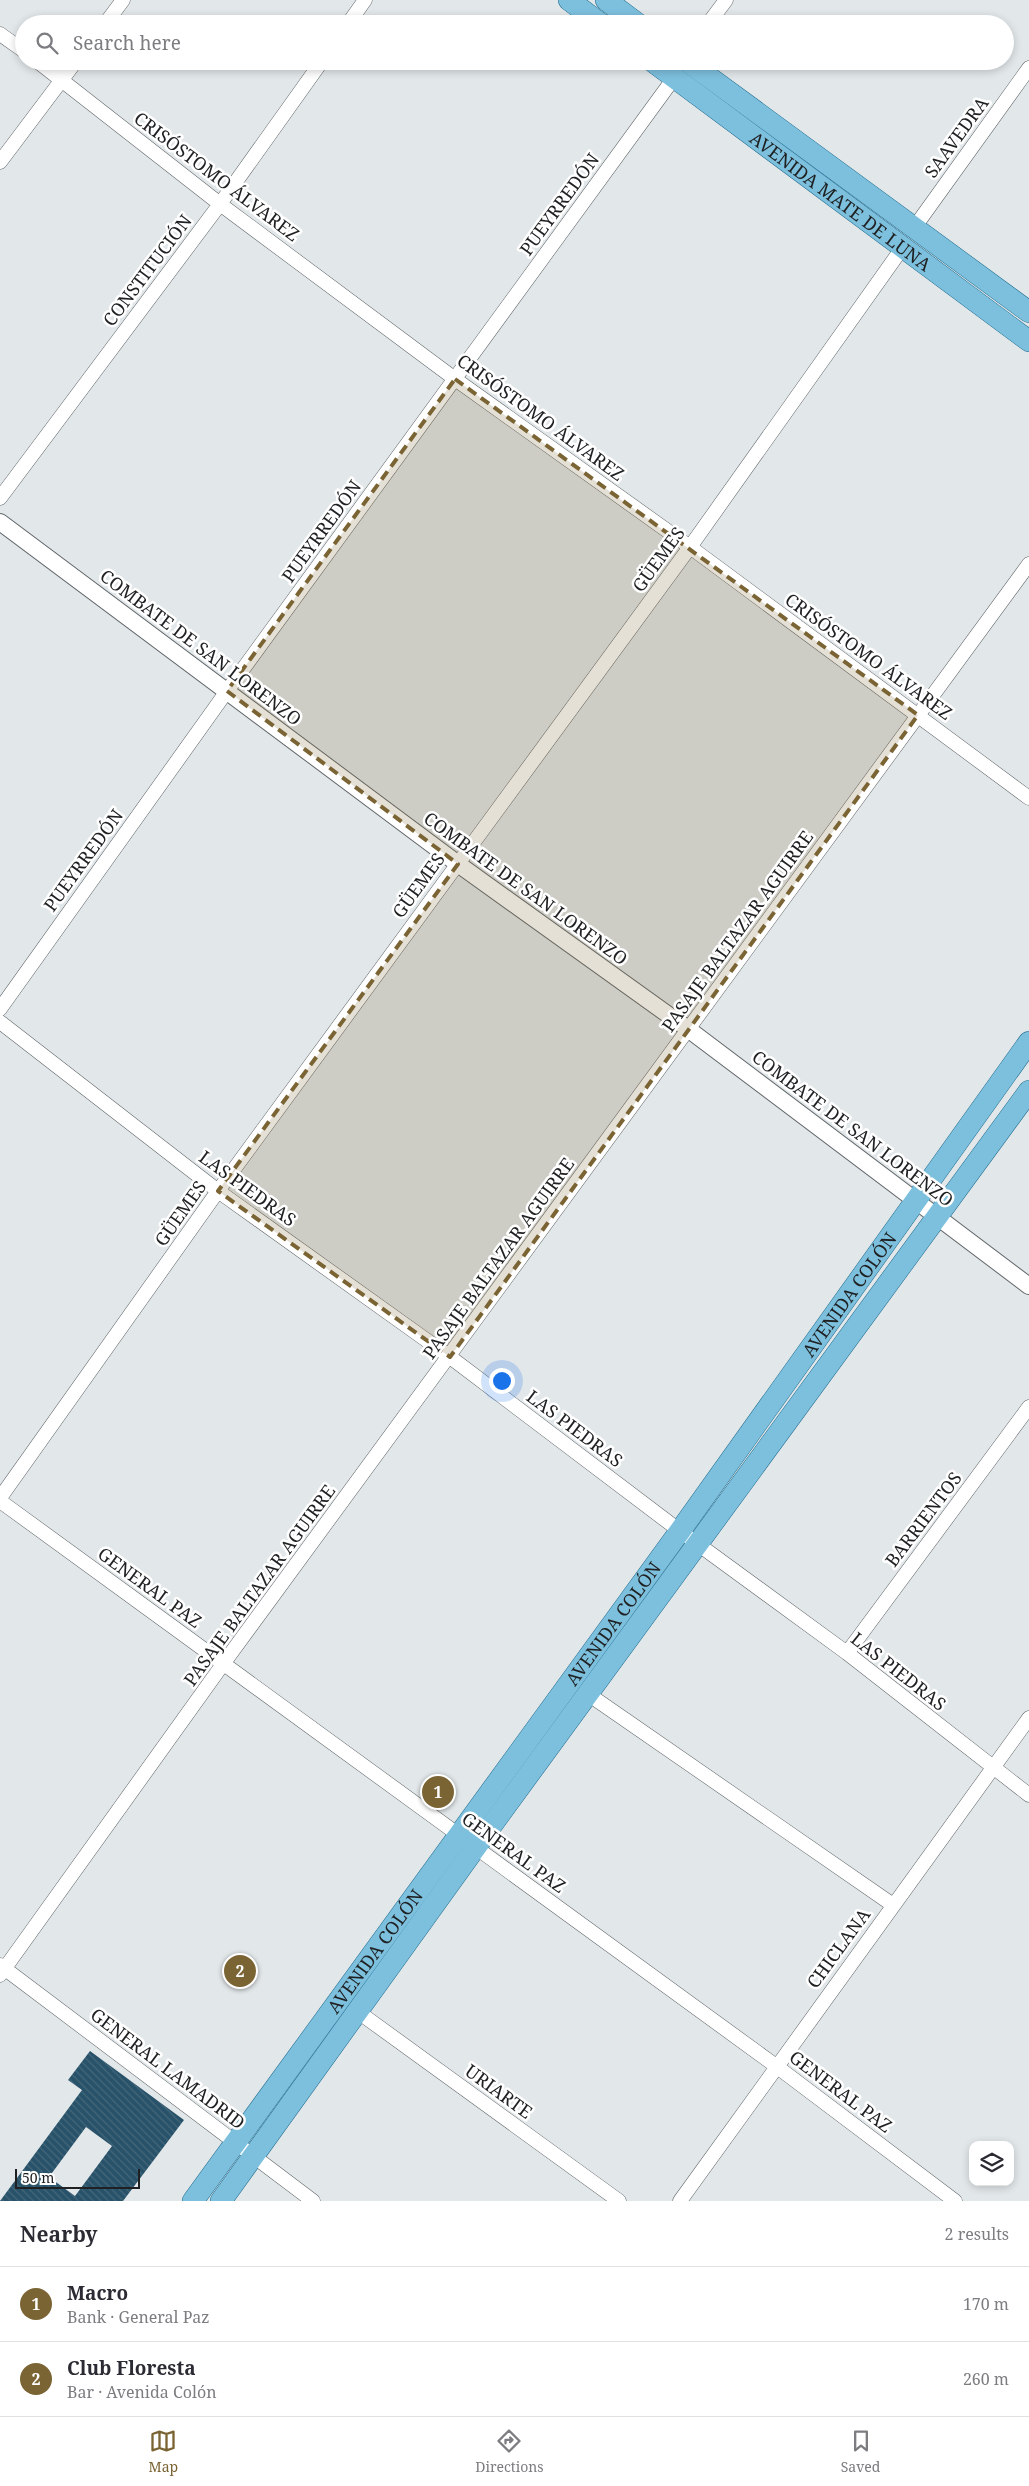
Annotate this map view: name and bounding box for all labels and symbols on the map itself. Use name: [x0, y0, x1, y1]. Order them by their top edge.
street label: SAAVEDRA: [919, 92, 994, 182]
street label: CRISÓSTOMO ÁLVAREZ: [129, 106, 305, 246]
street label: AVENIDA MATE DE LUNA: [745, 126, 936, 277]
street label: PUEYRREDÓN: [514, 148, 604, 260]
street label: CONSTITUCIÓN: [97, 209, 197, 331]
street label: CRISÓSTOMO ÁLVAREZ: [453, 348, 629, 486]
street label: PUEYRREDÓN: [276, 475, 366, 587]
street label: GÜEMES: [626, 522, 690, 596]
street label: COMBATE DE SAN LORENZO: [96, 563, 306, 731]
street label: CRISÓSTOMO ÁLVAREZ: [781, 587, 957, 725]
street label: PUEYRREDÓN: [38, 804, 128, 916]
street label: COMBATE DE SAN LORENZO: [419, 806, 633, 970]
street label: PASAJE BALTAZAR AGUIRRE: [656, 826, 818, 1036]
street label: GÜEMES: [386, 848, 450, 922]
street label: COMBATE DE SAN LORENZO: [748, 1044, 958, 1212]
street label: LAS PIEDRAS: [195, 1145, 301, 1231]
street label: PASAJE BALTAZAR AGUIRRE: [417, 1153, 579, 1363]
street label: GÜEMES: [149, 1175, 211, 1251]
street label: AVENIDA COLÓN: [796, 1227, 902, 1362]
your location: [489, 1368, 515, 1394]
street label: LAS PIEDRAS: [522, 1384, 628, 1472]
street label: BARRIENTOS: [879, 1467, 967, 1571]
street label: PASAJE BALTAZAR AGUIRRE: [178, 1480, 340, 1690]
street label: GENERAL PAZ: [93, 1541, 207, 1633]
street label: AVENIDA COLÓN: [560, 1556, 666, 1690]
street label: LAS PIEDRAS: [847, 1626, 951, 1716]
pin: 1: [422, 1773, 454, 1811]
street label: GENERAL PAZ: [457, 1806, 571, 1898]
street label: AVENIDA COLÓN: [322, 1884, 428, 2018]
street label: CHICLANA: [801, 1903, 875, 1993]
pin: 2: [224, 1952, 256, 1990]
street label: GENERAL LAMADRID: [86, 2002, 250, 2134]
street label: GENERAL PAZ: [785, 2044, 897, 2138]
street label: URIARTE: [461, 2058, 537, 2124]
scale bar: [15, 2166, 140, 2189]

